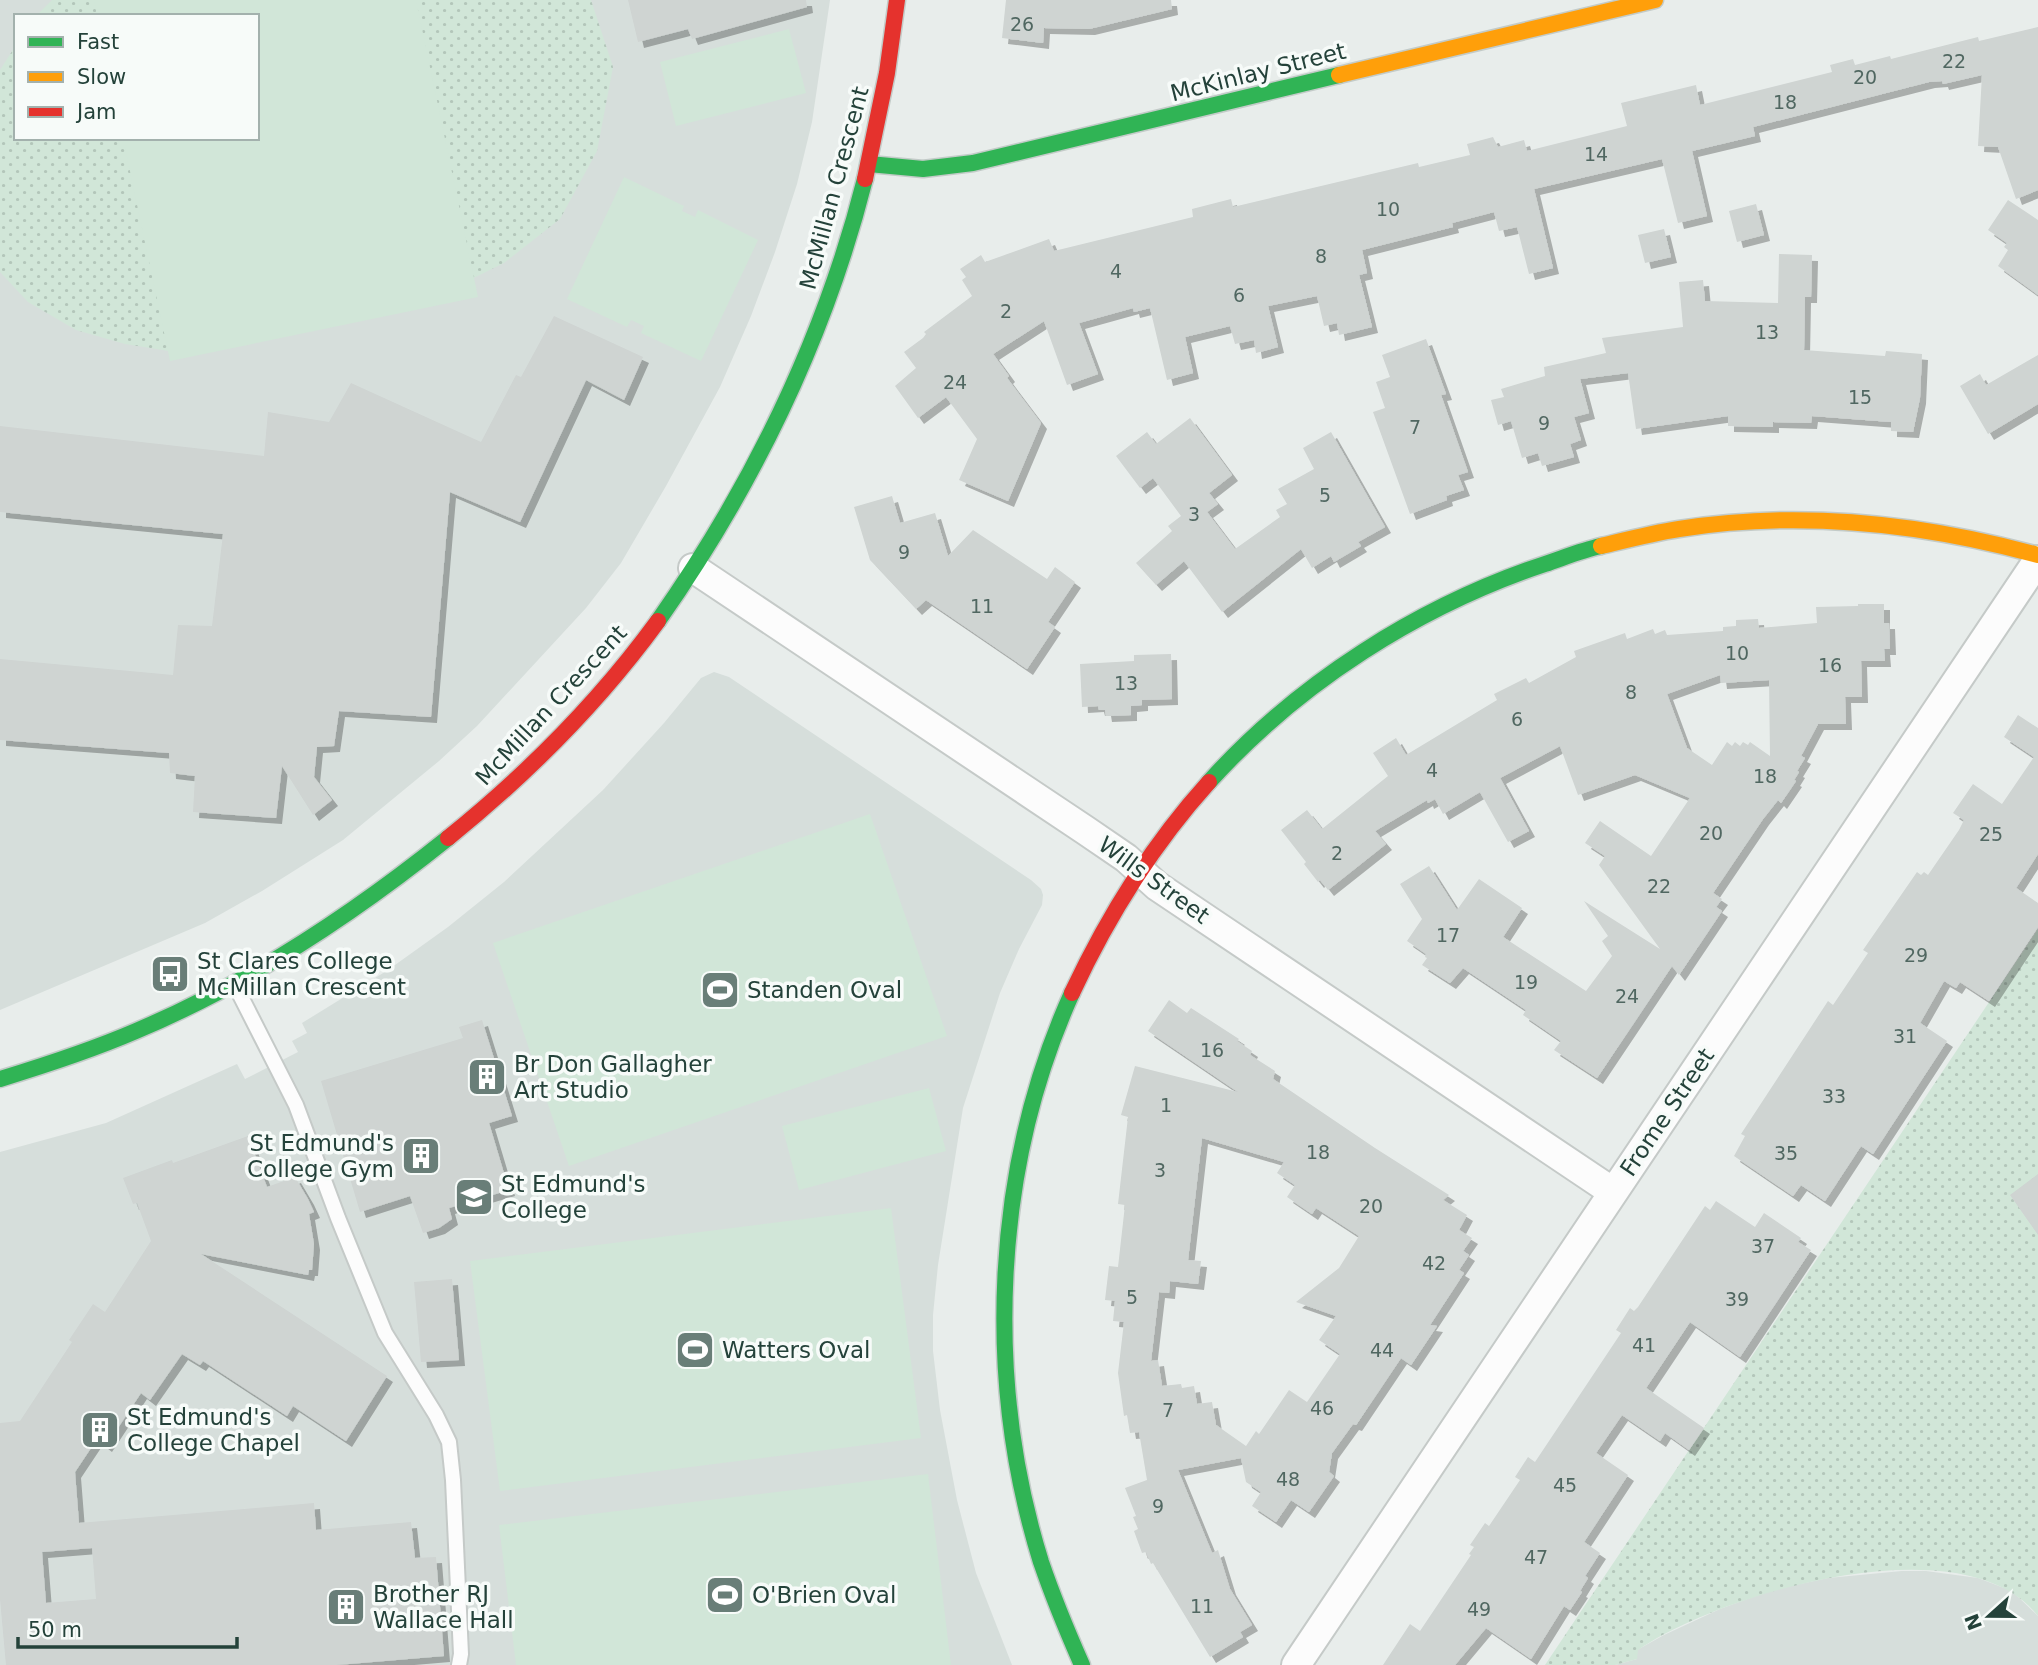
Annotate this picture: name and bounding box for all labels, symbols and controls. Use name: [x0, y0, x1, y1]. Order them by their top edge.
house number: 26: [1010, 13, 1034, 35]
legend: [14, 14, 259, 140]
text: Fast: [77, 30, 119, 54]
street label: McKinlay Street: [1168, 38, 1348, 106]
house number: 22: [1942, 50, 1966, 72]
text: Slow: [77, 65, 126, 89]
house number: 20: [1853, 66, 1877, 88]
street label: McMillan Crescent: [794, 84, 874, 292]
house number: 18: [1773, 91, 1797, 113]
text: Jam: [75, 100, 117, 124]
house number: 14: [1584, 143, 1608, 165]
house number: 10: [1376, 198, 1400, 220]
house number: 8: [1315, 245, 1327, 267]
house number: 4: [1110, 260, 1122, 282]
house number: 6: [1233, 284, 1245, 306]
house number: 2: [1000, 300, 1012, 322]
house number: 13: [1755, 321, 1779, 343]
house number: 24: [943, 371, 967, 393]
house number: 15: [1848, 386, 1872, 408]
house number: 9: [1538, 412, 1550, 434]
house number: 7: [1409, 416, 1421, 438]
house number: 5: [1319, 484, 1331, 506]
house number: 3: [1188, 503, 1200, 525]
house number: 9: [898, 541, 910, 563]
house number: 11: [970, 595, 994, 617]
street label: McMillan Crescent: [470, 620, 632, 790]
house number: 10: [1725, 642, 1749, 664]
house number: 16: [1818, 654, 1842, 676]
house number: 13: [1114, 672, 1138, 694]
house number: 8: [1625, 681, 1637, 703]
house number: 6: [1511, 708, 1523, 730]
house number: 4: [1426, 759, 1438, 781]
house number: 18: [1753, 765, 1777, 787]
house number: 20: [1699, 822, 1723, 844]
house number: 25: [1979, 823, 2003, 845]
street label: Wills Street: [1094, 831, 1214, 929]
house number: 2: [1331, 842, 1343, 864]
house number: 22: [1647, 875, 1671, 897]
house number: 17: [1436, 924, 1460, 946]
house number: 29: [1904, 944, 1928, 966]
place label: St Clares College McMillan Crescent: [197, 948, 406, 1000]
bus stop icon: St Clares College McMillan Crescent: [149, 953, 191, 995]
sports icon: Standen Oval: [699, 969, 741, 1011]
house number: 19: [1514, 971, 1538, 993]
place label: Standen Oval: [747, 977, 902, 1003]
house number: 24: [1615, 985, 1639, 1007]
house number: 31: [1893, 1025, 1917, 1047]
house number: 16: [1200, 1039, 1224, 1061]
street label: Frome Street: [1615, 1043, 1719, 1181]
place label: Br Don Gallagher Art Studio: [514, 1051, 712, 1103]
building icon: Br Don Gallagher Art Studio: [466, 1056, 508, 1098]
house number: 33: [1822, 1085, 1846, 1107]
house number: 1: [1160, 1094, 1172, 1116]
place label: St Edmund's College Gym: [247, 1130, 394, 1182]
building icon: St Edmund's College Gym: [400, 1135, 442, 1177]
house number: 18: [1306, 1141, 1330, 1163]
house number: 35: [1774, 1142, 1798, 1164]
house number: 3: [1154, 1159, 1166, 1181]
place label: St Edmund's College: [501, 1171, 646, 1223]
school or university icon: St Edmund's College: [453, 1176, 495, 1218]
house number: 20: [1359, 1195, 1383, 1217]
house number: 37: [1751, 1235, 1775, 1257]
house number: 42: [1422, 1252, 1446, 1274]
house number: 5: [1126, 1286, 1138, 1308]
house number: 39: [1725, 1288, 1749, 1310]
sports icon: Watters Oval: [674, 1329, 716, 1371]
house number: 41: [1632, 1334, 1656, 1356]
place label: Watters Oval: [722, 1337, 871, 1363]
house number: 44: [1370, 1339, 1394, 1361]
house number: 46: [1310, 1397, 1334, 1419]
house number: 7: [1162, 1399, 1174, 1421]
place label: St Edmund's College Chapel: [127, 1404, 300, 1456]
building icon: St Edmund's College Chapel: [79, 1409, 121, 1451]
house number: 48: [1276, 1468, 1300, 1490]
house number: 45: [1553, 1474, 1577, 1496]
house number: 9: [1152, 1495, 1164, 1517]
house number: 47: [1524, 1546, 1548, 1568]
sports icon: O'Brien Oval: [704, 1574, 746, 1616]
place label: Brother RJ Wallace Hall: [373, 1581, 514, 1633]
north arrow: [1954, 1581, 2024, 1651]
place label: O'Brien Oval: [752, 1582, 896, 1608]
building icon: Brother RJ Wallace Hall: [325, 1586, 367, 1628]
house number: 11: [1190, 1595, 1214, 1617]
house number: 49: [1467, 1598, 1491, 1620]
scale bar: [18, 1606, 236, 1650]
text: N: [1960, 1611, 1986, 1633]
text: 50 m: [28, 1618, 82, 1642]

